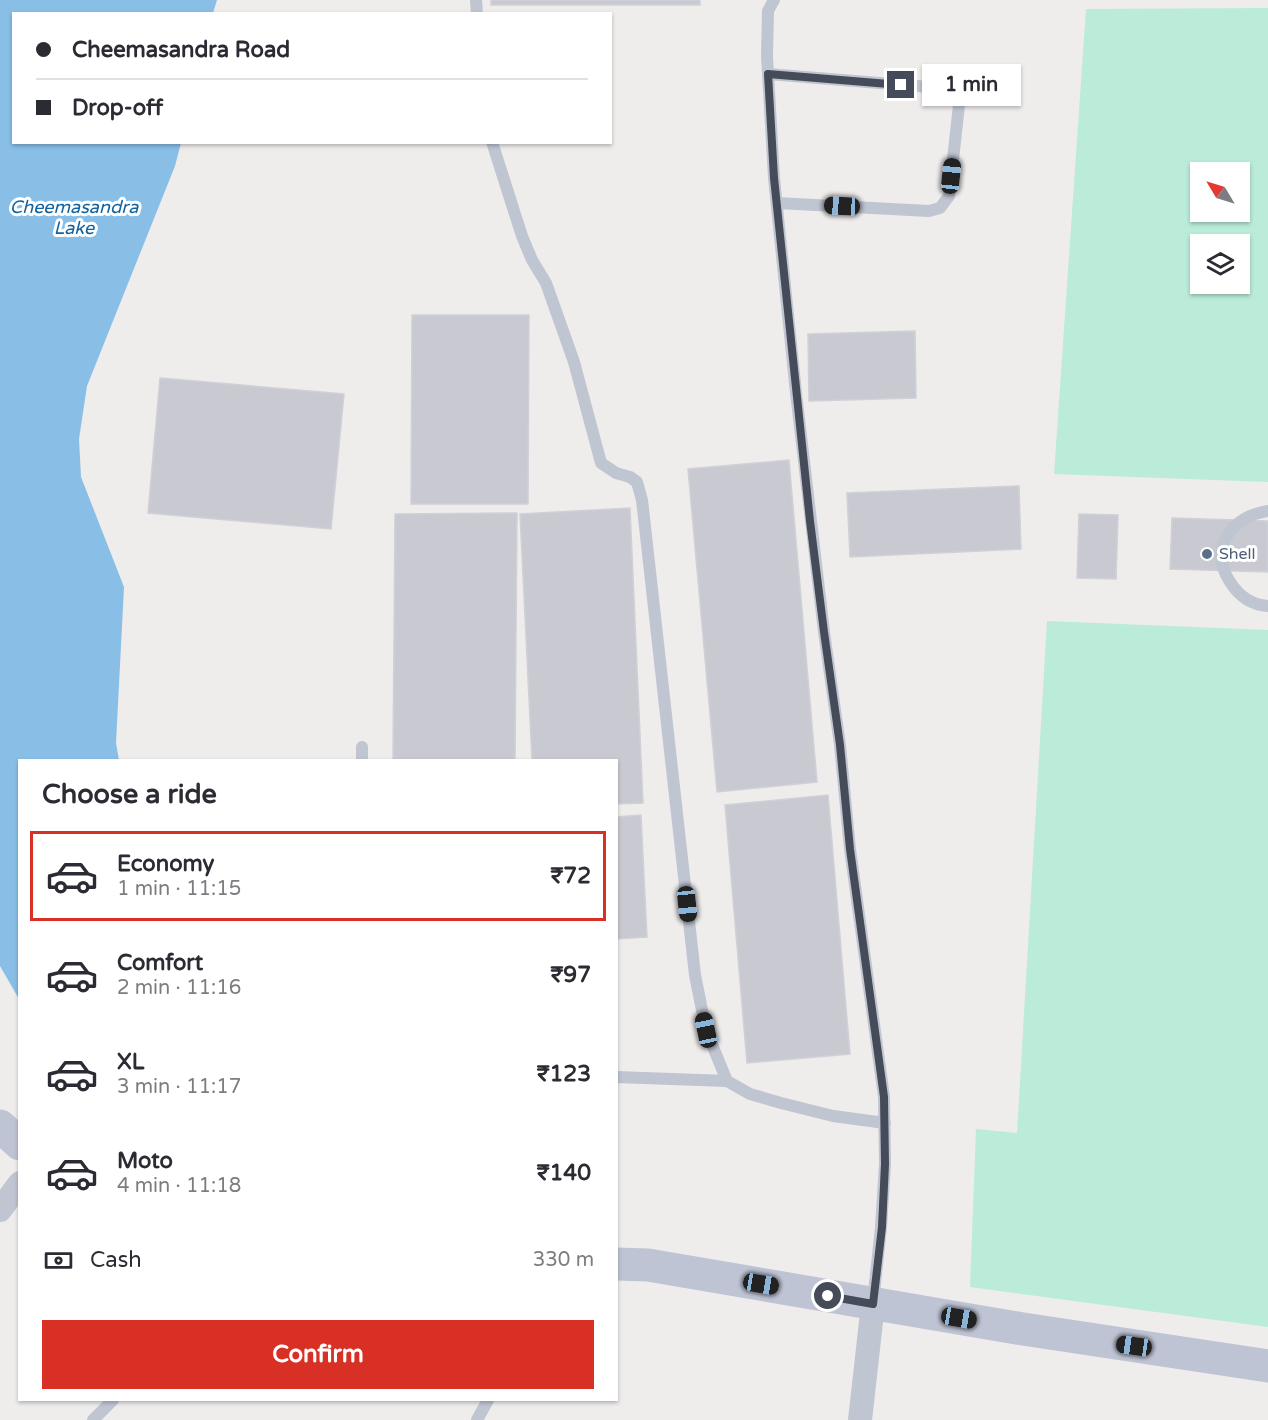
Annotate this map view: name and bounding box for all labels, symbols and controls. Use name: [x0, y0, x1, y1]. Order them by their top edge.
text: Cheemasandra Road: [72, 37, 290, 63]
callout: 1 min: [922, 64, 1021, 106]
route end: [887, 71, 914, 98]
text: 1 min: [945, 73, 998, 97]
text: Drop-off: [72, 95, 163, 121]
car: [940, 157, 962, 195]
north arrow: [1190, 162, 1250, 222]
map controls: [1190, 162, 1250, 294]
water label: Cheemasandra Lake: [10, 196, 139, 239]
car: [824, 196, 860, 216]
button: layers: [1190, 234, 1250, 294]
place label: Shell: [1219, 544, 1256, 564]
marker: Shell: [1200, 547, 1214, 561]
text: Choose a ride: [42, 778, 217, 811]
icon: car: [45, 849, 99, 903]
text: Economy: [117, 851, 214, 877]
text: ₹72: [550, 863, 591, 889]
text: 1 min · 11:15: [117, 877, 241, 901]
car: [676, 885, 698, 923]
icon: car: [45, 948, 99, 1002]
text: Comfort: [117, 950, 203, 976]
text: ₹97: [550, 962, 591, 988]
text: 2 min · 11:16: [117, 976, 241, 1000]
car: [693, 1011, 719, 1049]
icon: car: [45, 1047, 99, 1101]
text: XL: [117, 1049, 144, 1075]
text: ₹123: [537, 1061, 591, 1087]
text: 3 min · 11:17: [117, 1075, 241, 1099]
icon: car: [45, 1146, 99, 1200]
text: Moto: [117, 1148, 173, 1174]
text: ₹140: [537, 1160, 591, 1186]
text: 4 min · 11:18: [117, 1174, 241, 1198]
icon: cash: [42, 1244, 75, 1277]
text: Cash: [90, 1247, 142, 1273]
text: 330 m: [533, 1248, 594, 1272]
car: [742, 1272, 780, 1296]
route start: [814, 1282, 841, 1309]
car: [940, 1306, 978, 1330]
button: Confirm: [42, 1320, 594, 1389]
car: [1115, 1335, 1153, 1357]

